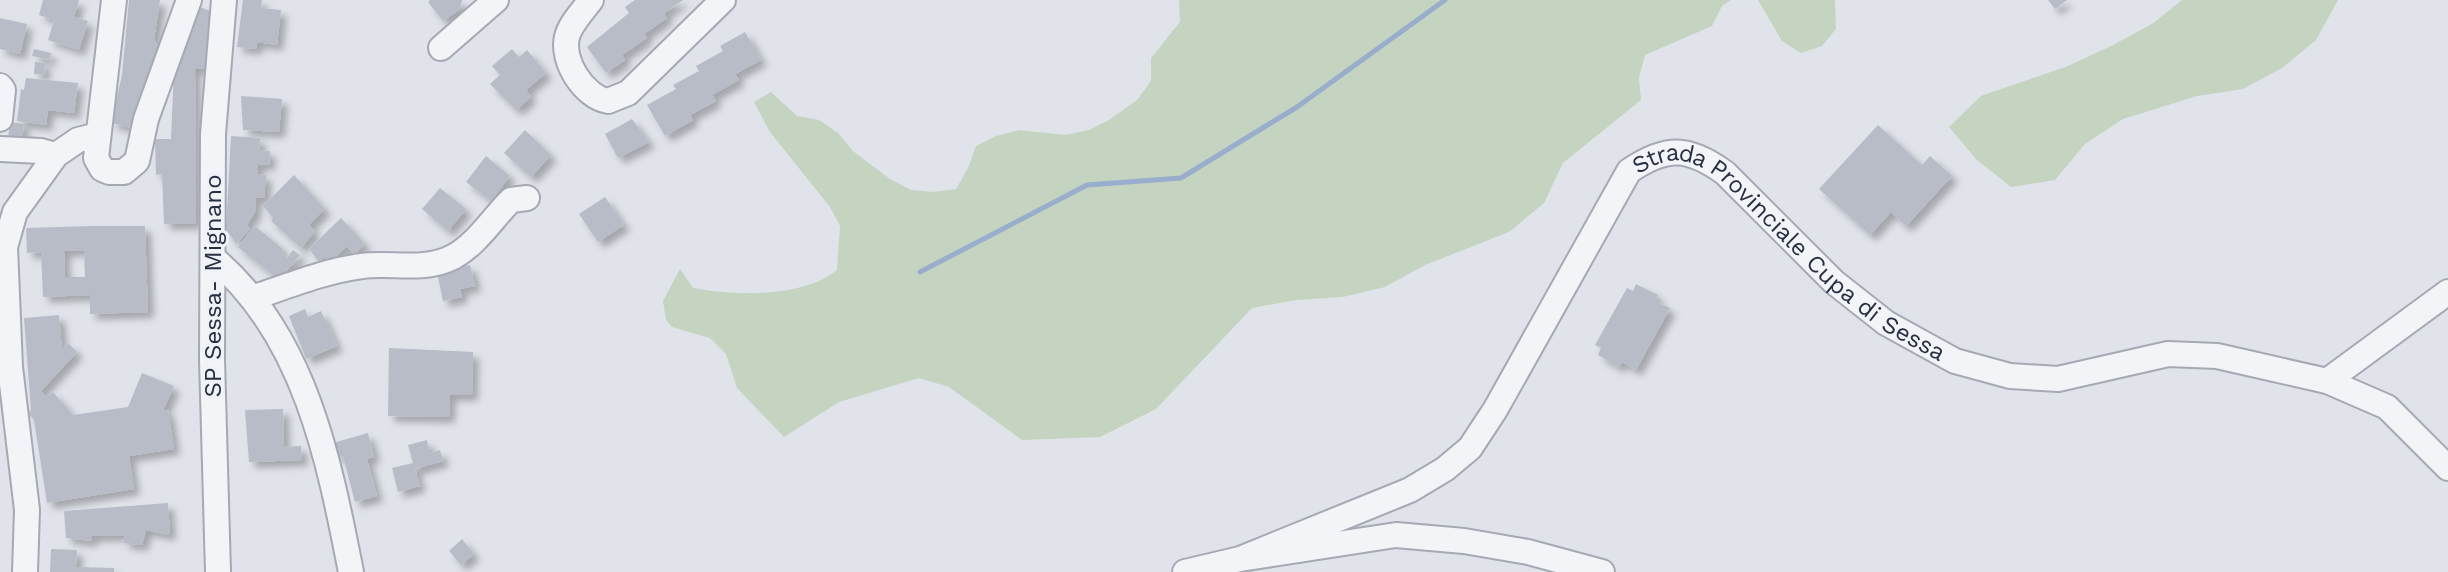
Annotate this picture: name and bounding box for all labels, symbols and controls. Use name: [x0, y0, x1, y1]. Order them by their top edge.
street label: Strada Provinciale Cupa di Sessa: [1627, 138, 1950, 367]
street label: SP Sessa- Mignano: [199, 174, 227, 398]

